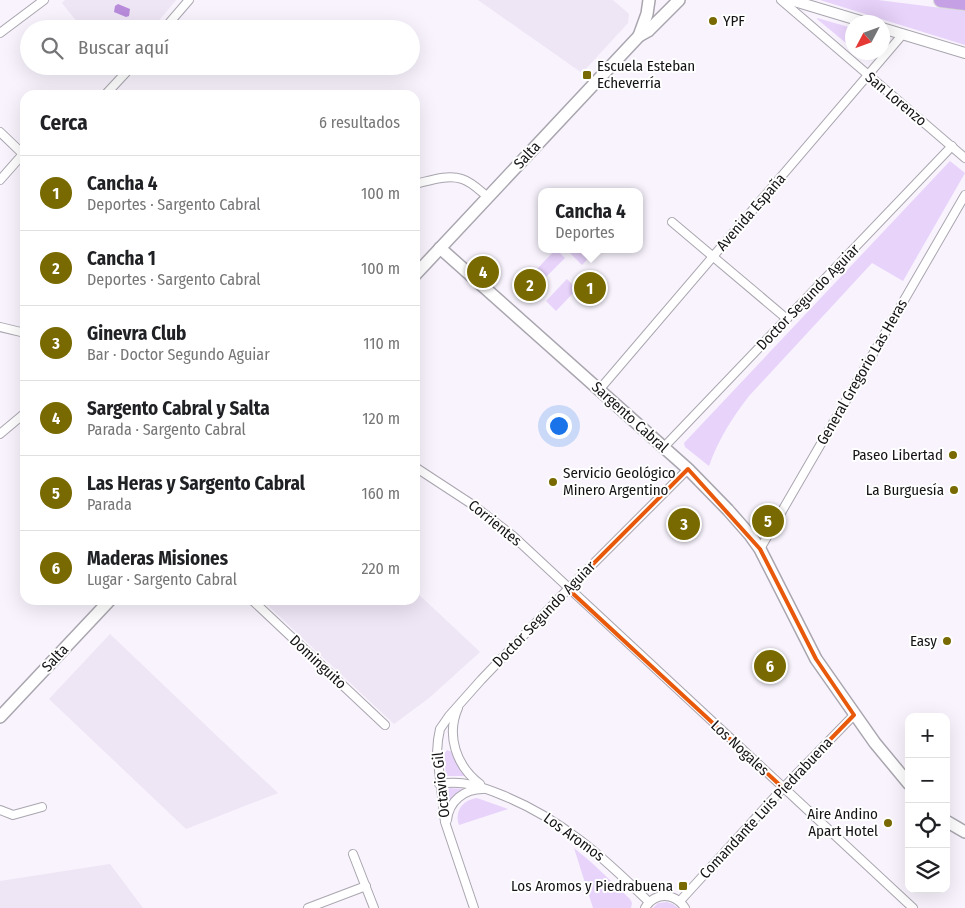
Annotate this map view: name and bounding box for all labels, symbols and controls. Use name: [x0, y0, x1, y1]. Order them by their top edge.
place label: YPF: [723, 12, 745, 30]
marker: YPF: [707, 15, 719, 27]
north arrow: [845, 15, 890, 60]
search box: [20, 20, 420, 75]
icon: search: [38, 34, 66, 62]
text: Buscar aquí: [78, 36, 169, 59]
place label: Escuela Esteban Echeverría: [597, 57, 695, 92]
street label: San Lorenzo: [862, 68, 930, 130]
marker: Escuela Esteban Echeverría: [581, 69, 593, 81]
text: Cerca: [40, 110, 88, 136]
text: 6 resultados: [319, 113, 400, 132]
street label: Salta: [510, 138, 544, 172]
street label: Avenida España: [713, 170, 789, 254]
text: Cancha 4: [87, 172, 158, 195]
text: 1: [53, 184, 59, 203]
text: 100 m: [361, 184, 400, 203]
popup: [538, 188, 643, 253]
text: Deportes · Sargento Cabral: [87, 195, 261, 214]
text: Cancha 4: [555, 200, 626, 223]
text: Deportes: [555, 223, 615, 242]
street label: Doctor Segundo Aguiar: [753, 240, 864, 354]
text: Cancha 1: [87, 247, 156, 270]
pin: 4: [467, 253, 499, 291]
text: 2: [52, 259, 60, 278]
text: 100 m: [361, 259, 400, 278]
pin: 2: [514, 266, 546, 304]
pin: 1: [574, 269, 606, 307]
text: Deportes · Sargento Cabral: [87, 270, 261, 289]
street label: General Gregorio Las Heras: [813, 296, 911, 448]
text: Ginevra Club: [87, 322, 186, 345]
text: 3: [52, 334, 60, 353]
text: 110 m: [363, 334, 400, 353]
text: Bar · Doctor Segundo Aguiar: [87, 345, 270, 364]
street label: Sargento Cabral: [588, 378, 672, 456]
text: Sargento Cabral y Salta: [87, 397, 270, 420]
text: 4: [52, 409, 60, 428]
text: 120 m: [362, 409, 400, 428]
your location: [546, 413, 572, 439]
text: Parada · Sargento Cabral: [87, 420, 246, 439]
place label: Paseo Libertad: [852, 446, 943, 464]
marker: Paseo Libertad: [947, 449, 959, 461]
place label: Servicio Geológico Minero Argentino: [563, 464, 676, 499]
text: Las Heras y Sargento Cabral: [87, 472, 305, 495]
marker: Servicio Geológico Minero Argentino: [547, 476, 559, 488]
place label: La Burguesía: [866, 481, 944, 499]
text: 5: [52, 484, 60, 503]
text: 160 m: [361, 484, 400, 503]
marker: La Burguesía: [948, 484, 960, 496]
text: Parada: [87, 495, 132, 514]
street label: Corrientes: [465, 496, 525, 550]
pin: 5: [752, 502, 784, 540]
pin: 3: [668, 505, 700, 543]
text: Maderas Misiones: [87, 547, 228, 570]
street label: Doctor Segundo Aguiar: [489, 557, 600, 671]
text: 6: [52, 559, 60, 578]
text: 220 m: [361, 559, 400, 578]
text: Lugar · Sargento Cabral: [87, 570, 237, 589]
street label: Dominguito: [286, 631, 350, 693]
place label: Easy: [910, 632, 937, 650]
marker: Easy: [941, 635, 953, 647]
street label: Salta: [38, 641, 72, 675]
pin: 6: [754, 647, 786, 685]
map controls: [905, 713, 950, 893]
button: +: [905, 713, 950, 758]
street label: Los Nogales: [707, 717, 773, 779]
street label: Comandante Luis Piedrabuena: [696, 734, 836, 882]
street label: Octavio Gil: [429, 751, 453, 819]
button: −: [905, 758, 950, 803]
button: locate: [905, 803, 950, 848]
place label: Aire Andino Apart Hotel: [807, 805, 878, 840]
street label: Los Aromos: [540, 809, 608, 865]
marker: Aire Andino Apart Hotel: [882, 817, 894, 829]
button: layers: [905, 848, 950, 893]
place label: Los Aromos y Piedrabuena: [511, 877, 673, 895]
marker: Los Aromos y Piedrabuena: [677, 880, 689, 892]

